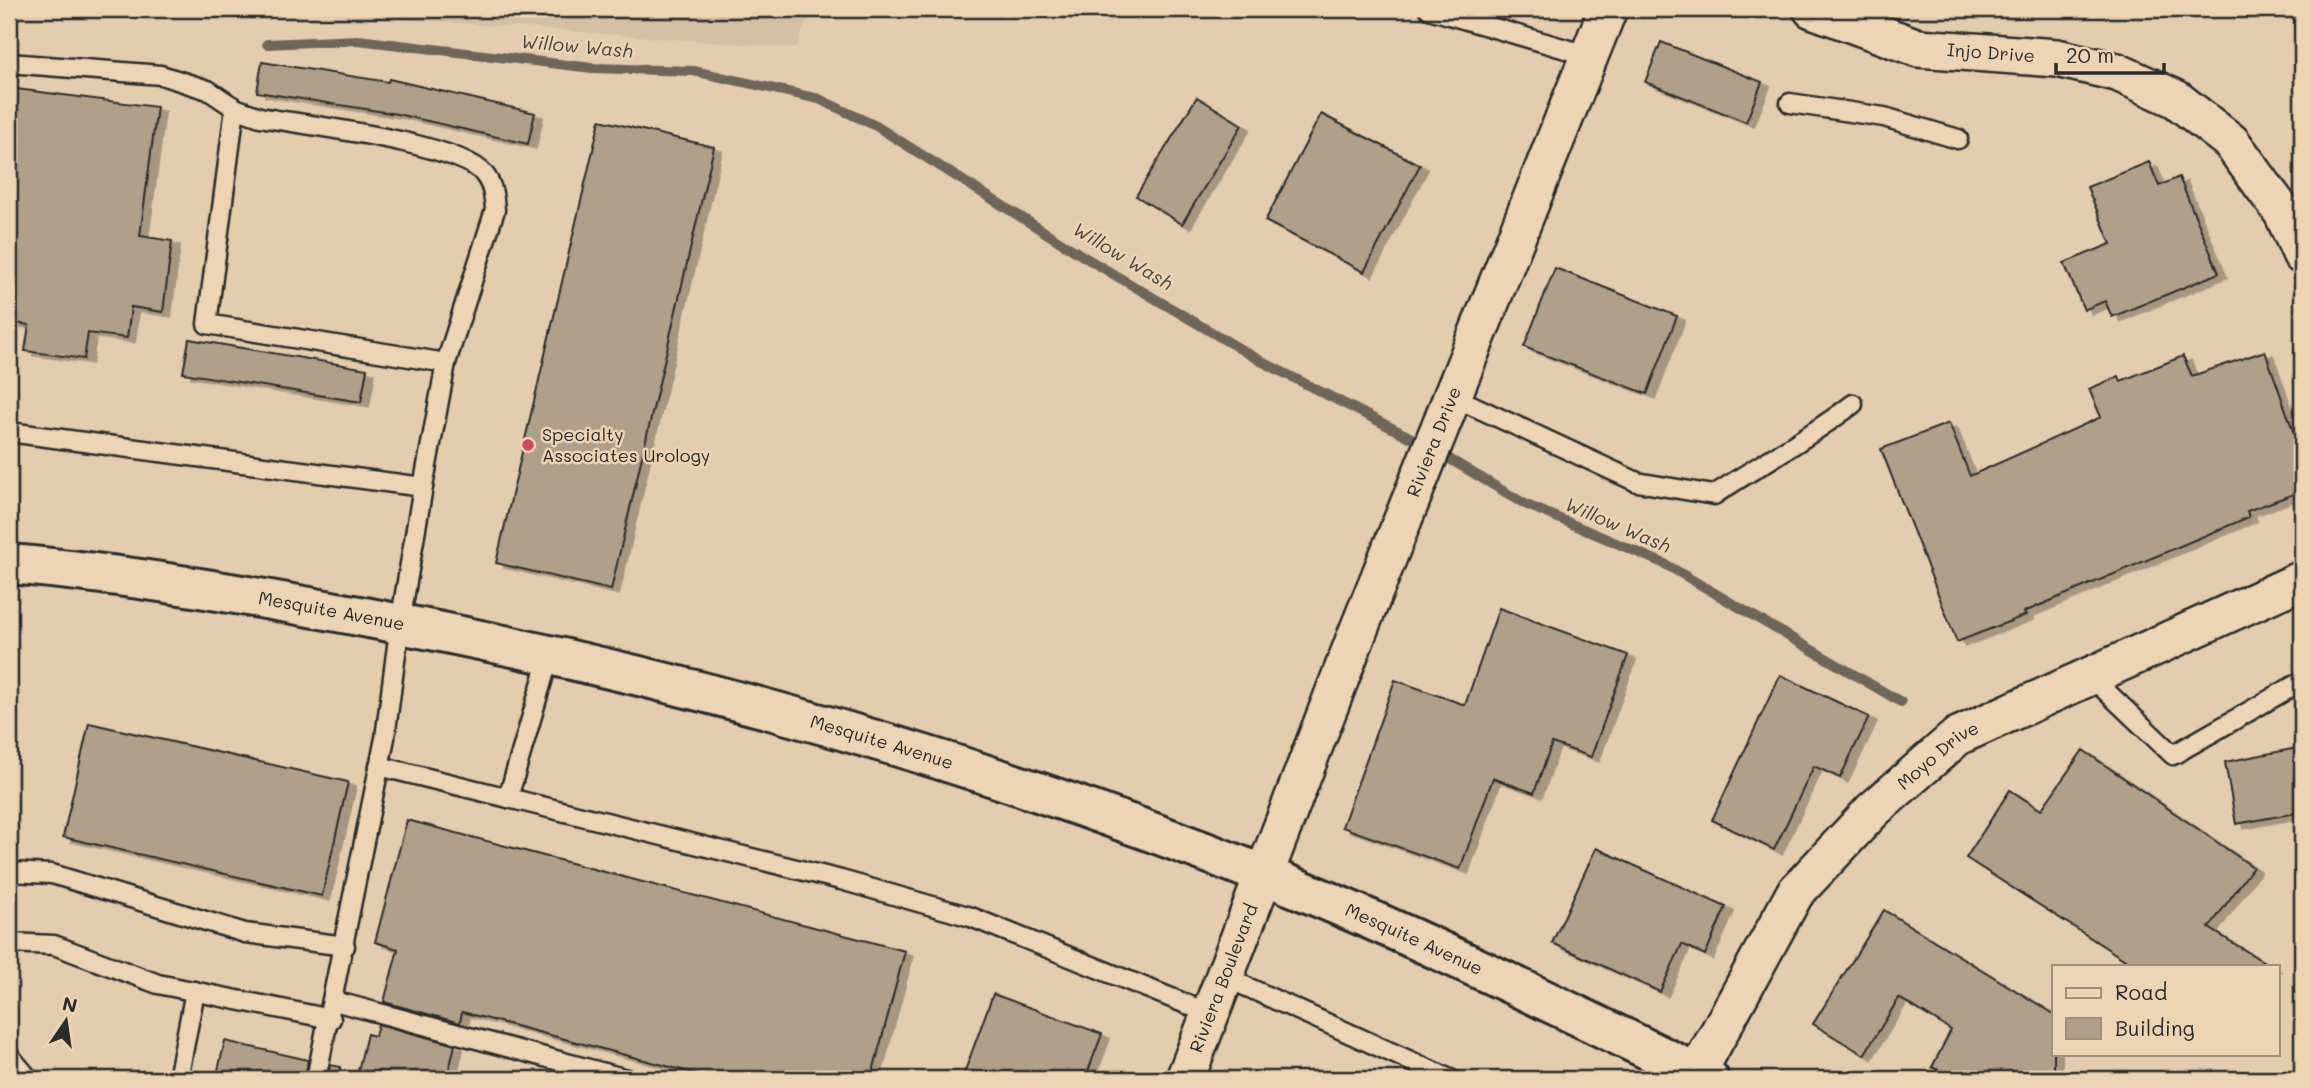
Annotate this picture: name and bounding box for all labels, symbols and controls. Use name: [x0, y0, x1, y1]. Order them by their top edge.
water label: Willow Wash: [520, 28, 634, 63]
scale bar: [2056, 32, 2164, 76]
street label: Injo Drive: [1946, 37, 2036, 67]
text: 20 m: [2066, 41, 2114, 68]
water label: Willow Wash: [1069, 216, 1178, 295]
street label: Riviera Drive: [1400, 383, 1466, 500]
place label: Specialty Associates Urology: [542, 422, 710, 467]
marker: Specialty Associates Urology: [520, 437, 536, 453]
water label: Willow Wash: [1561, 491, 1675, 558]
street label: Mesquite Avenue: [257, 585, 407, 635]
street label: Mesquite Avenue: [808, 709, 957, 774]
street label: Moyo Drive: [1892, 715, 1982, 795]
street label: Mesquite Avenue: [1342, 897, 1487, 980]
street label: Riviera Boulevard: [1183, 900, 1263, 1056]
legend: [2052, 965, 2280, 1056]
text: Road: [2115, 978, 2167, 1005]
north arrow: [32, 986, 102, 1056]
text: N: [60, 990, 80, 1018]
text: Building: [2115, 1014, 2195, 1041]

